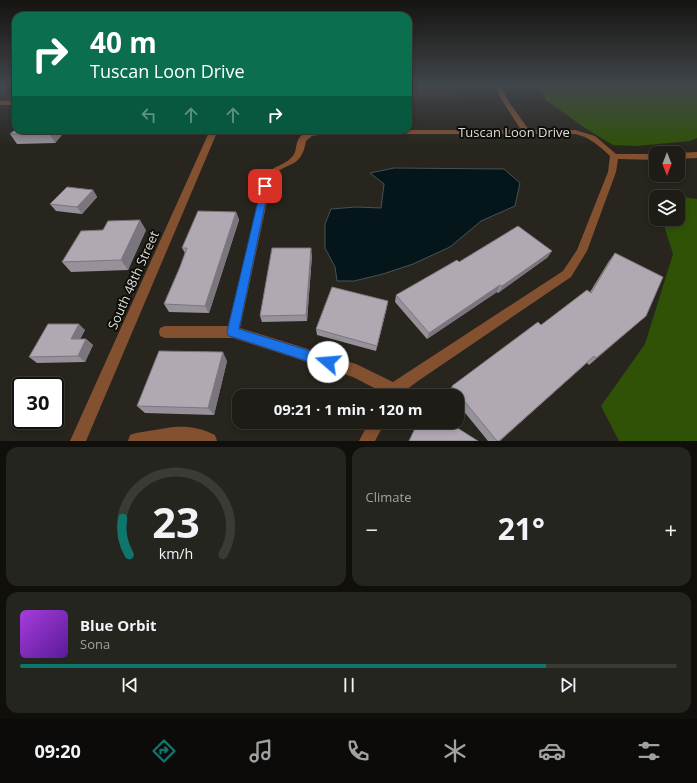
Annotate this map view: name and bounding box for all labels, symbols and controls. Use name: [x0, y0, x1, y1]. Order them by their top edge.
text: 40 m: [90, 23, 157, 61]
icon: right: [24, 28, 76, 80]
text: Tuscan Loon Drive: [90, 59, 245, 83]
icon: left: [138, 104, 160, 126]
icon: ahead: [180, 104, 202, 126]
icon: ahead: [222, 104, 244, 126]
icon: right: [264, 104, 286, 126]
street label: Tuscan Loon Drive: [458, 123, 570, 141]
north arrow: [649, 146, 685, 182]
map controls: [649, 146, 685, 226]
pin: [248, 169, 282, 203]
icon: arrive: [254, 175, 276, 197]
button: layers: [649, 190, 685, 226]
street label: South 48th Street: [103, 228, 163, 332]
position arrow: [307, 341, 349, 383]
speed limit sign: 30: [12, 377, 64, 429]
text: 09:21 · 1 min · 120 m: [274, 399, 422, 419]
text: Climate: [366, 488, 411, 506]
text: 23: [152, 493, 200, 549]
text: 21°: [498, 508, 545, 549]
text: −: [366, 514, 378, 544]
text: +: [664, 514, 677, 544]
text: km/h: [158, 543, 193, 562]
text: Blue Orbit: [80, 615, 157, 635]
text: Sona: [80, 635, 110, 653]
icon: previous: [119, 674, 141, 696]
icon: pause: [338, 674, 360, 696]
icon: next: [557, 674, 579, 696]
icon: directions: [150, 737, 178, 765]
icon: music: [247, 737, 275, 765]
icon: phone: [344, 737, 372, 765]
icon: climate: [441, 737, 469, 765]
icon: car: [538, 737, 566, 765]
icon: filters: [635, 737, 663, 765]
text: 09:20: [34, 739, 81, 763]

